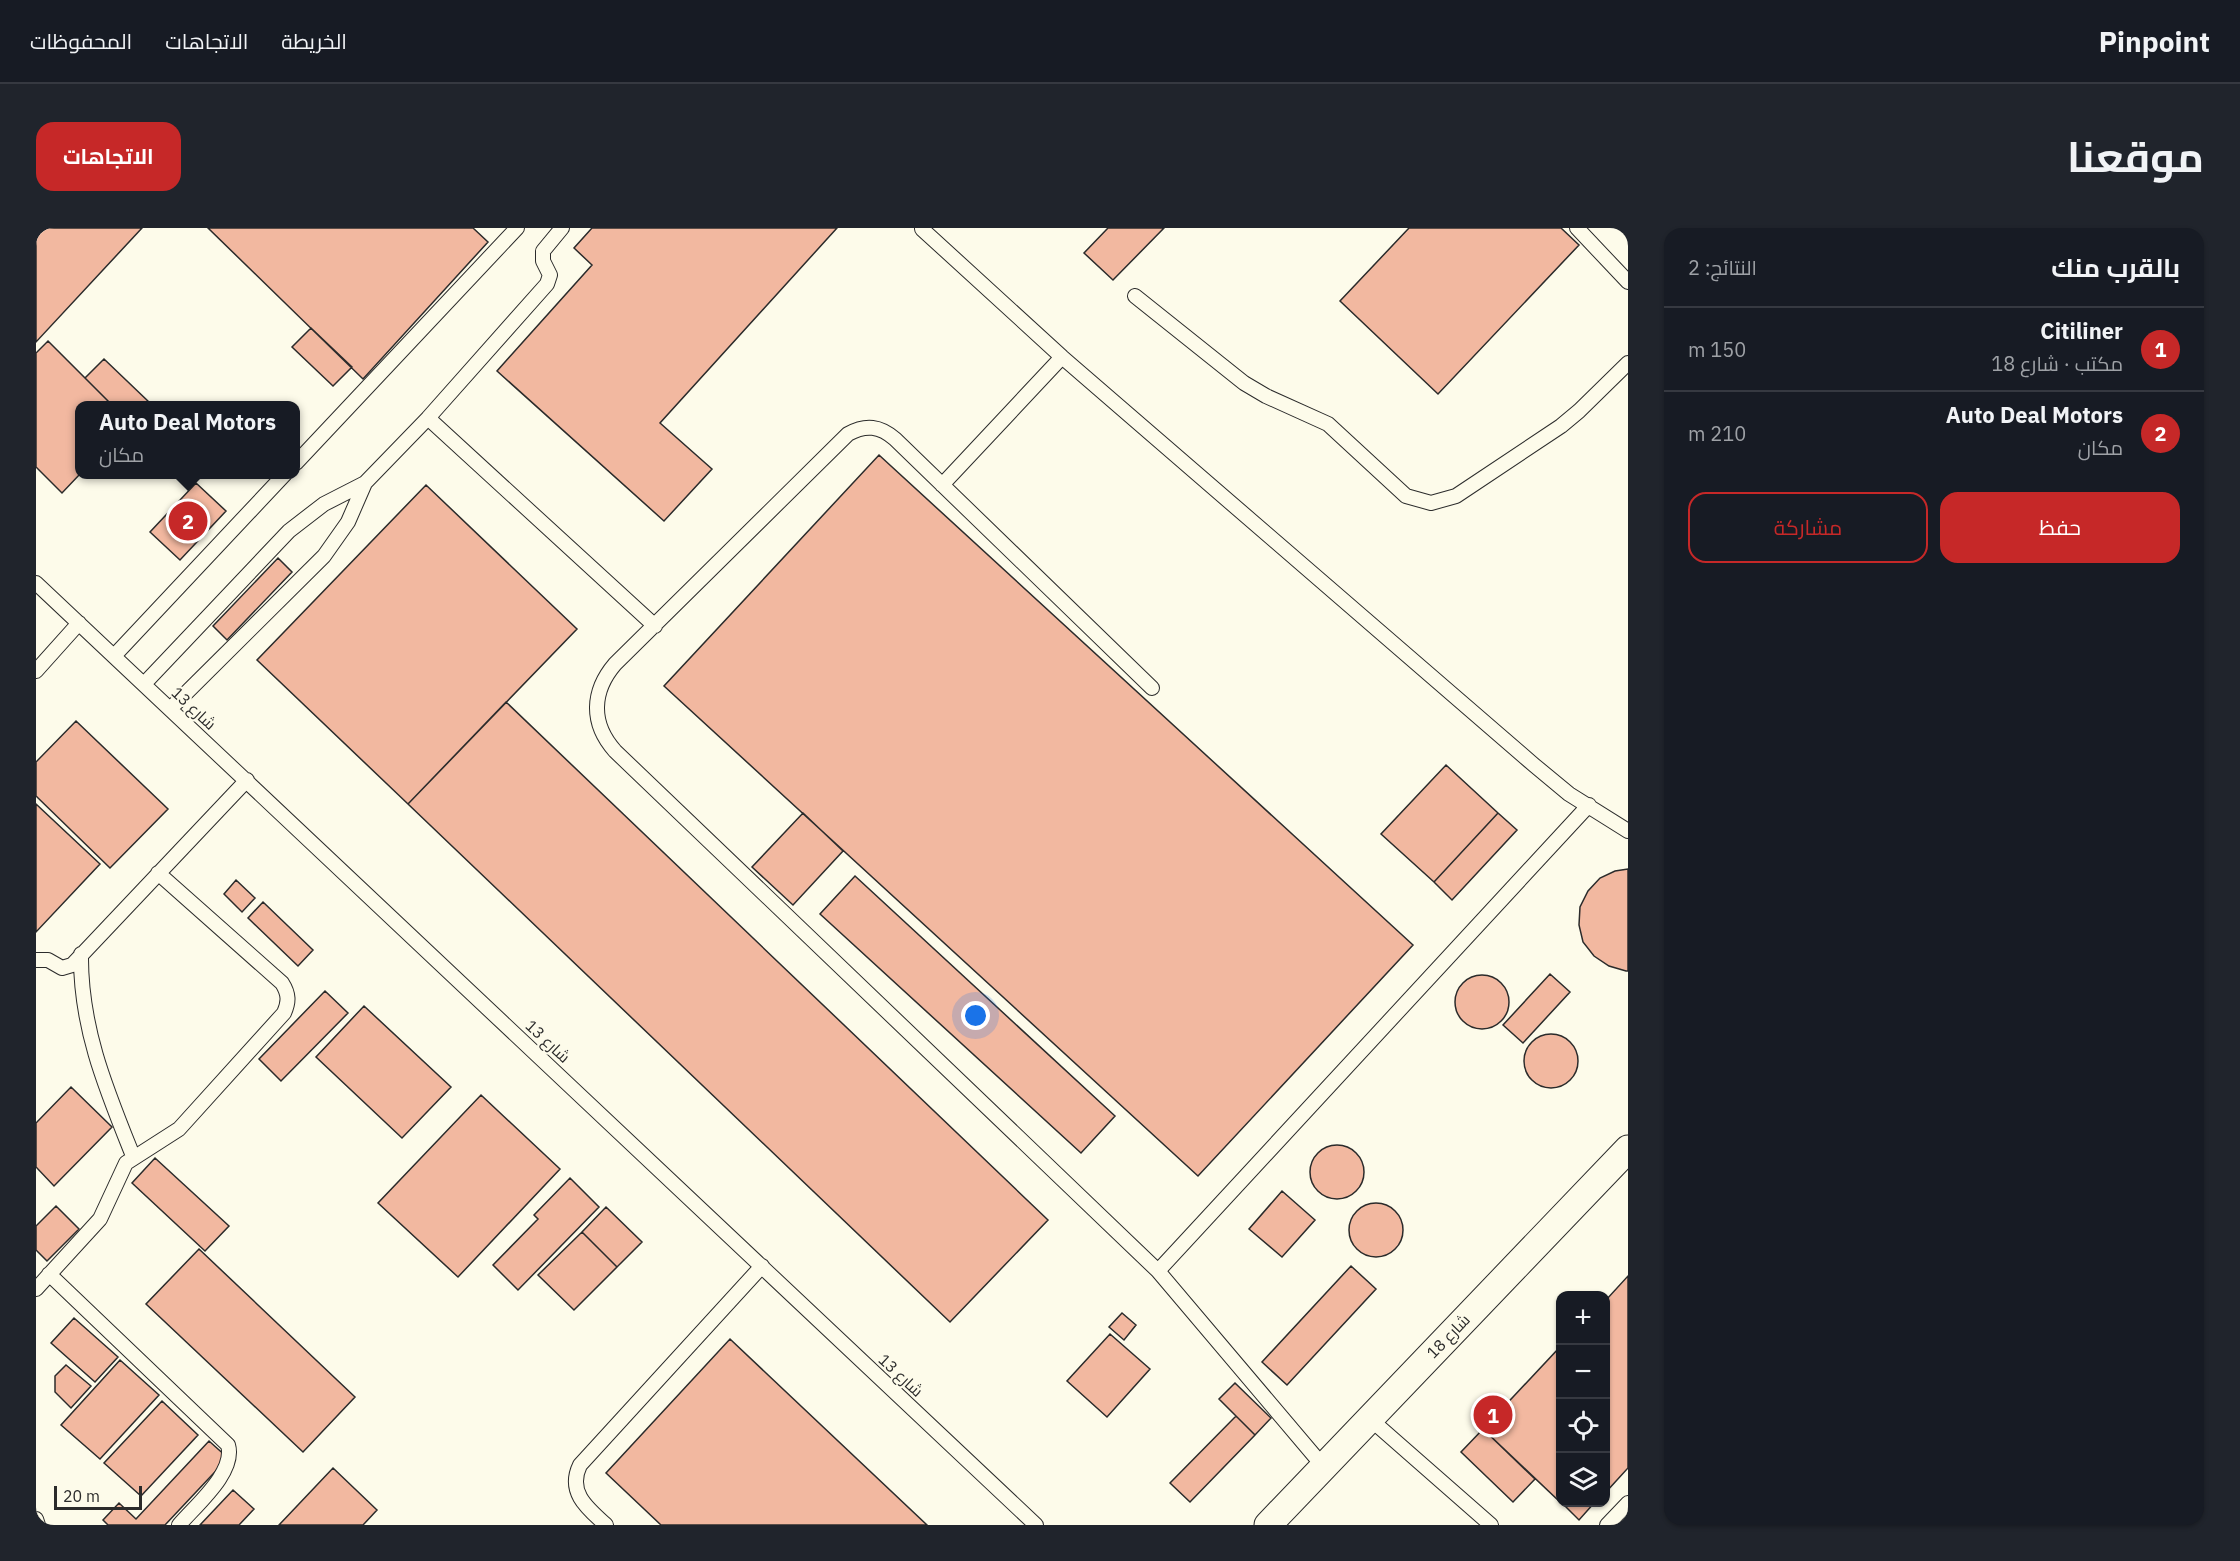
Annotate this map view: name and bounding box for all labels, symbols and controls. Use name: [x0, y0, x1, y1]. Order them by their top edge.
text: Pinpoint: [2099, 23, 2210, 60]
text: المحفوظات: [30, 27, 132, 55]
text: الاتجاهات: [165, 27, 248, 55]
text: الخريطة: [281, 27, 347, 55]
button: الاتجاهات: [36, 122, 181, 191]
text: موقعنا: [2067, 129, 2204, 184]
text: بالقرب منك: [2051, 250, 2180, 284]
text: النتائج: 2: [1688, 254, 1757, 281]
text: Citiliner: [2040, 316, 2123, 345]
text: 150 m: [1688, 336, 1746, 363]
text: 1: [2155, 336, 2167, 363]
text: مكتب · شارع 18: [1991, 350, 2123, 377]
text: Auto Deal Motors: [1946, 400, 2123, 429]
popup: [75, 401, 300, 479]
text: Auto Deal Motors: [99, 407, 276, 436]
text: 210 m: [1688, 420, 1746, 447]
text: 2: [2155, 420, 2167, 447]
text: مكان: [2078, 434, 2123, 461]
text: مكان: [99, 441, 144, 468]
button: مشاركة: [1688, 492, 1928, 563]
button: حفظ: [1940, 492, 2180, 563]
pin: 2: [168, 498, 208, 544]
street label: شارع 13: [166, 682, 221, 735]
your location: [961, 1001, 990, 1030]
street label: شارع 13: [520, 1015, 575, 1068]
map controls: [1556, 1291, 1610, 1507]
button: +: [1556, 1291, 1610, 1345]
street label: شارع 18: [1422, 1310, 1475, 1364]
button: −: [1556, 1345, 1610, 1399]
street label: شارع 13: [873, 1349, 928, 1402]
pin: 1: [1474, 1392, 1512, 1438]
button: locate: [1556, 1399, 1610, 1453]
button: layers: [1556, 1453, 1610, 1507]
scale bar: [54, 1483, 142, 1510]
text: 20 m: [63, 1486, 100, 1506]

